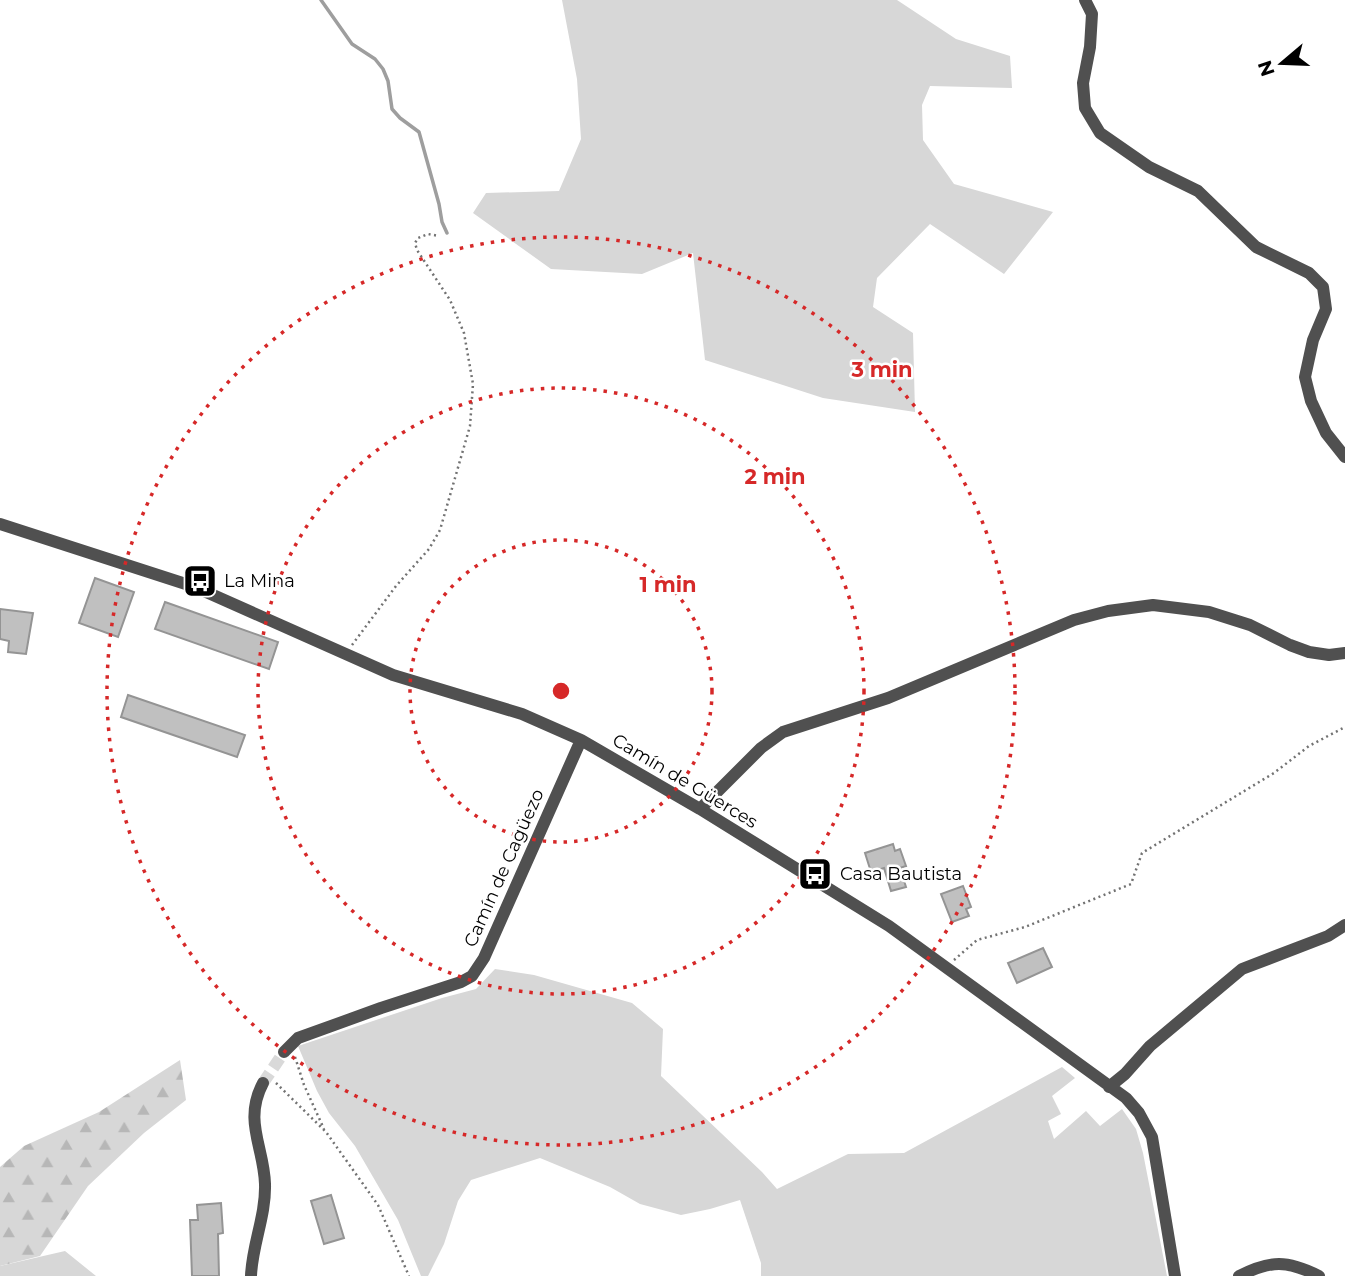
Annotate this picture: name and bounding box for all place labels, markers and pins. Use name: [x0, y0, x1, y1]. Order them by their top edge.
bus stop icon: La Mina: [181, 562, 219, 600]
place label: La Mina: [224, 570, 295, 592]
centre of rings: [549, 679, 573, 703]
bus stop icon: Casa Bautista: [796, 855, 834, 893]
place label: Casa Bautista: [840, 863, 962, 885]

